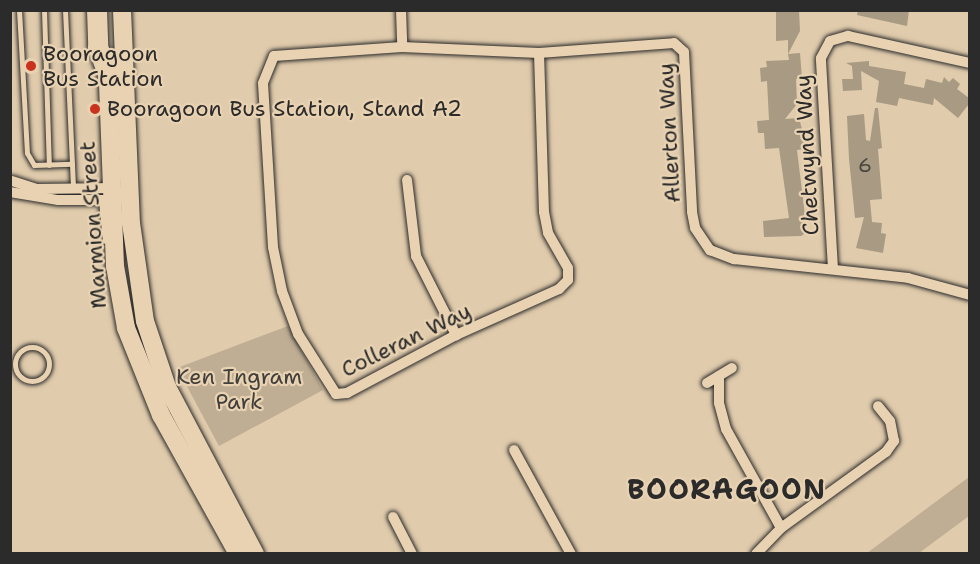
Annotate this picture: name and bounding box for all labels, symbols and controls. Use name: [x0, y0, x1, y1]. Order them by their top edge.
place label: Booragoon Bus Station: [43, 40, 163, 92]
marker: Booragoon Bus Station: [24, 59, 38, 73]
street label: Allerton Way: [652, 62, 686, 204]
street label: Chetwynd Way: [790, 74, 824, 236]
place label: Booragoon Bus Station, Stand A2: [107, 96, 462, 122]
marker: Booragoon Bus Station, Stand A2: [88, 102, 102, 116]
street label: Marmion Street: [74, 140, 112, 310]
house number: 6: [858, 153, 872, 177]
street label: Colleran Way: [337, 297, 475, 383]
park label: Ken Ingram Park: [176, 363, 302, 414]
district label: BOORAGOON: [627, 472, 827, 506]

